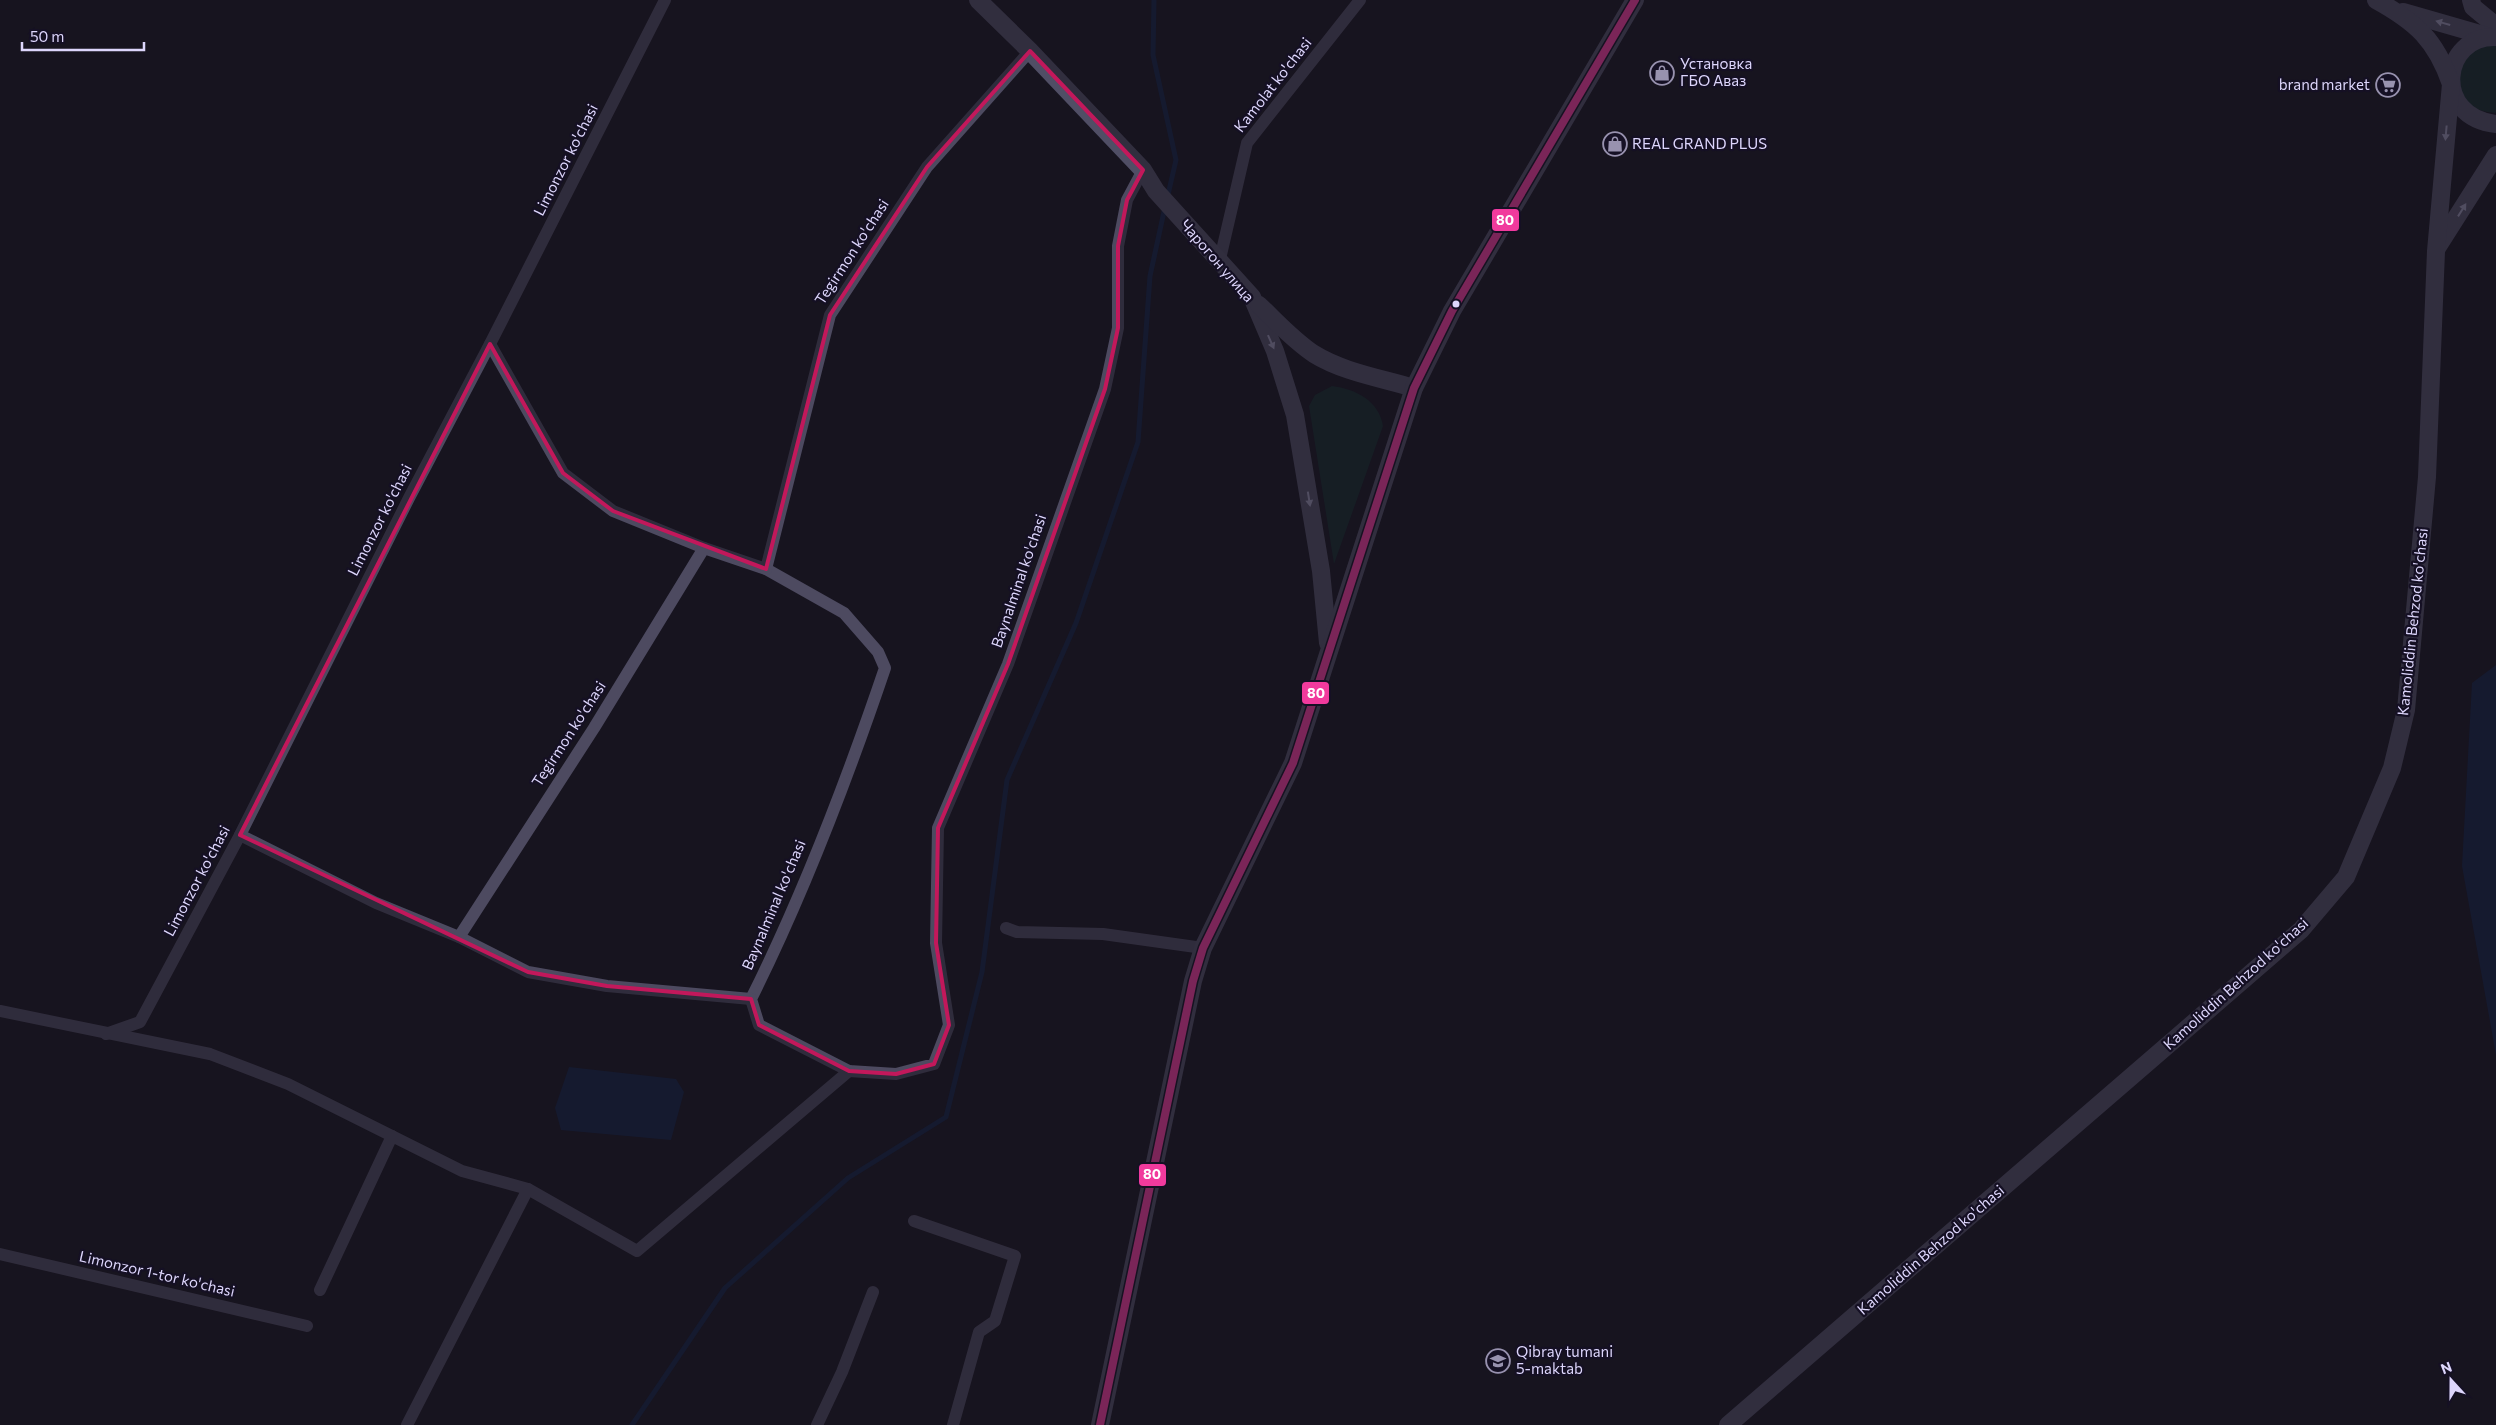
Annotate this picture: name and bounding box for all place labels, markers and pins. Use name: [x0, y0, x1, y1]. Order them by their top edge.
place label: Установка ГБО Аваз: [1680, 54, 1752, 89]
shop icon: Установка ГБО Аваз: [1649, 60, 1675, 86]
supermarket icon: brand market: [2375, 72, 2401, 98]
place label: brand market: [2279, 75, 2370, 93]
shop icon: REAL GRAND PLUS: [1602, 131, 1628, 157]
place label: REAL GRAND PLUS: [1632, 134, 1767, 152]
unlabelled marker: [1451, 299, 1461, 309]
place label: Qibray tumani 5-maktab: [1516, 1342, 1613, 1377]
school or university icon: Qibray tumani 5-maktab: [1485, 1348, 1511, 1374]

